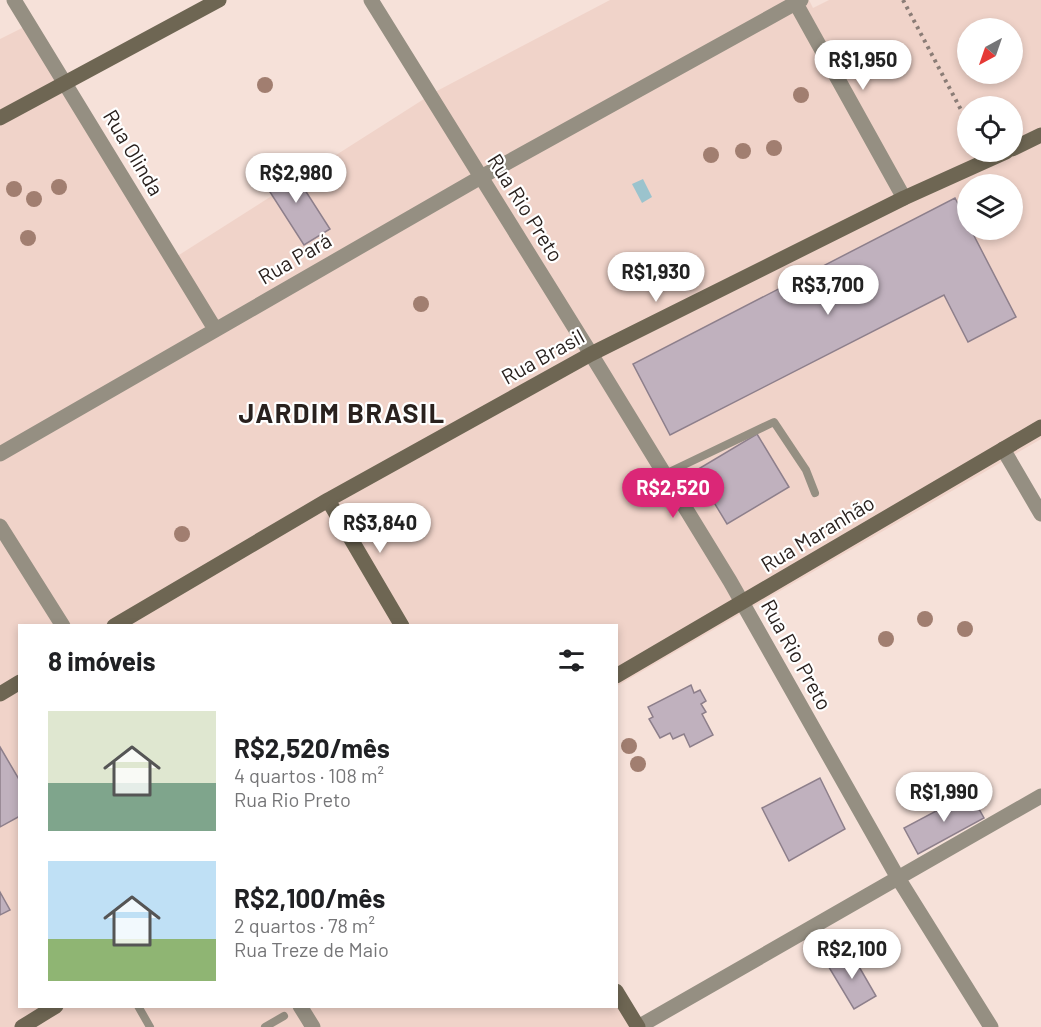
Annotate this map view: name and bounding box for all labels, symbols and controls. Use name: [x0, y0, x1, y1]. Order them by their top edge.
north arrow: [957, 18, 1023, 84]
map controls: [957, 18, 1023, 240]
pin: R$1,950: [808, 40, 918, 91]
text: R$1,950: [829, 47, 897, 71]
button: locate: [957, 96, 1023, 162]
street label: Rua Olinda: [99, 105, 170, 200]
street label: Rua Rio Preto: [483, 149, 569, 266]
pin: R$2,980: [241, 153, 351, 204]
text: R$2,980: [259, 160, 333, 184]
button: layers: [957, 174, 1023, 240]
street label: Rua Pará: [253, 227, 335, 289]
pin: R$1,930: [601, 252, 711, 303]
text: R$1,930: [622, 259, 690, 283]
pin: R$3,700: [773, 265, 883, 316]
text: R$3,700: [792, 272, 864, 296]
street label: Rua Brasil: [496, 323, 588, 389]
district label: JARDIM BRASIL: [238, 396, 446, 428]
pin: R$2,520: [618, 468, 728, 519]
text: R$2,520: [636, 475, 710, 499]
street label: Rua Maranhão: [756, 489, 878, 576]
pin: R$3,840: [325, 503, 435, 554]
text: R$3,840: [343, 510, 417, 534]
street label: Rua Rio Preto: [757, 595, 838, 714]
icon: filters: [555, 644, 588, 677]
text: 8 imóveis: [48, 645, 156, 676]
text: R$2,520/mês: [234, 732, 390, 763]
icon: home: [96, 735, 168, 807]
text: 4 quartos · 108 m²: [234, 763, 384, 787]
pin: R$1,990: [889, 772, 999, 823]
text: R$1,990: [910, 779, 978, 803]
text: Rua Rio Preto: [234, 787, 351, 811]
text: R$2,100/mês: [234, 882, 385, 913]
icon: home: [96, 885, 168, 957]
text: 2 quartos · 78 m²: [234, 913, 375, 937]
pin: R$2,100: [797, 929, 907, 980]
text: R$2,100: [817, 936, 887, 960]
text: Rua Treze de Maio: [234, 937, 389, 961]

